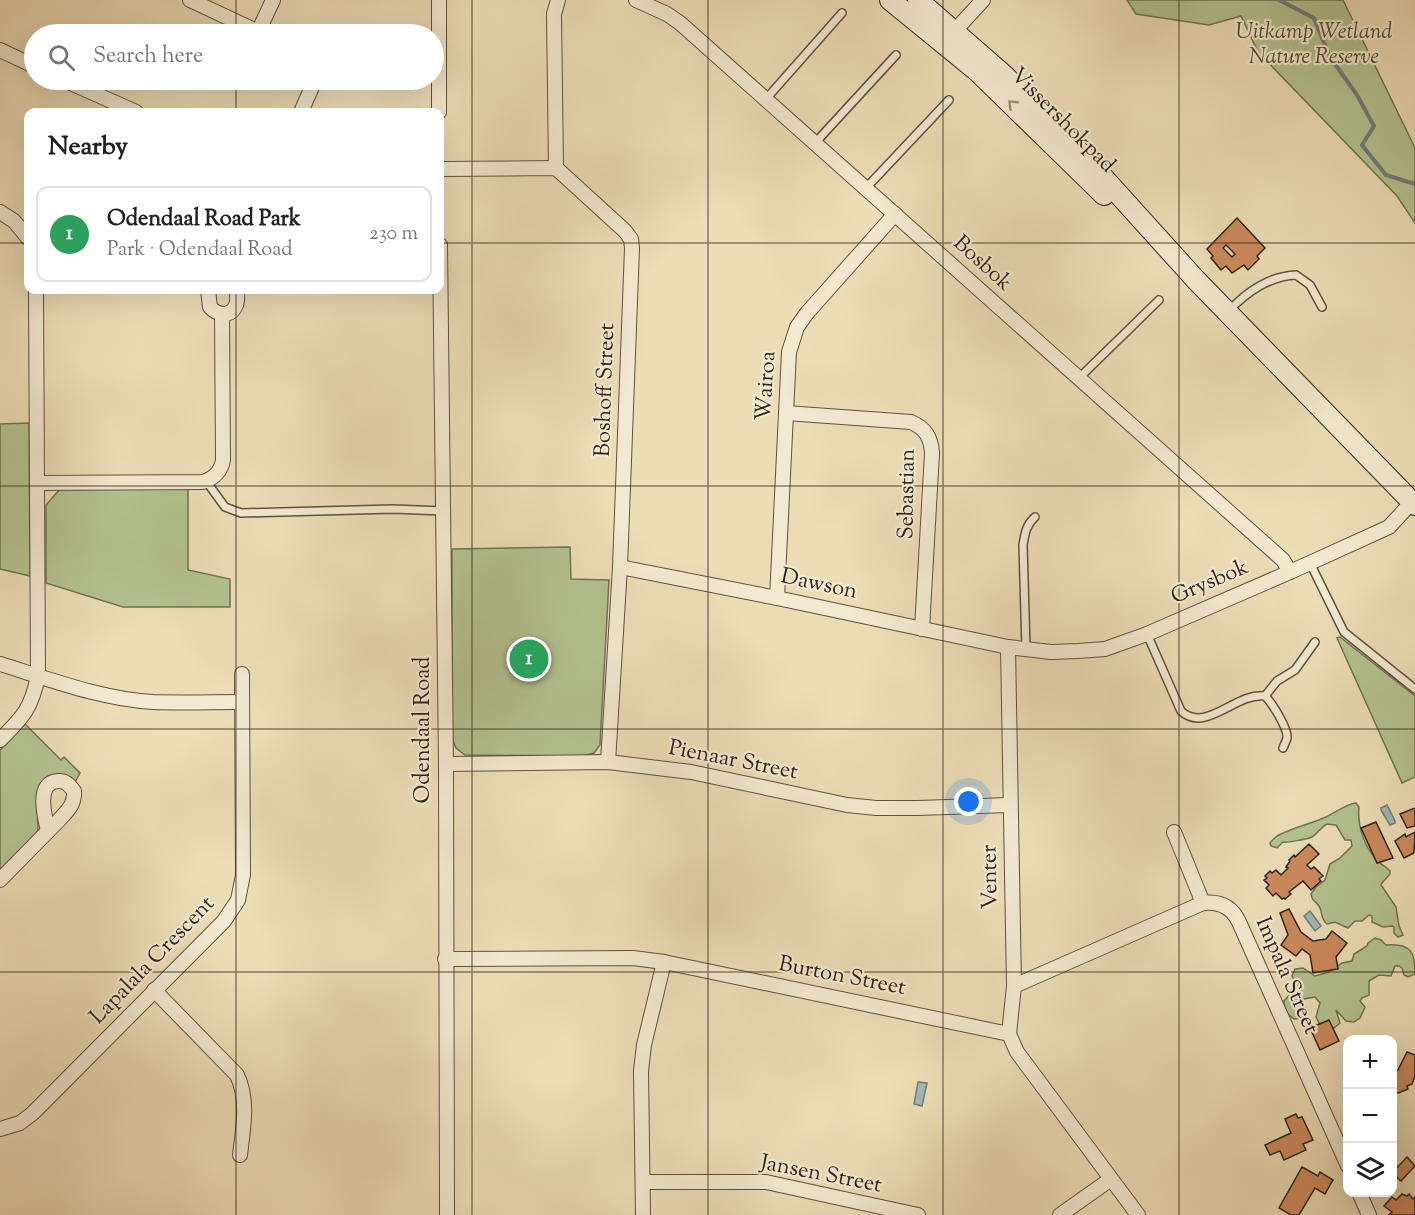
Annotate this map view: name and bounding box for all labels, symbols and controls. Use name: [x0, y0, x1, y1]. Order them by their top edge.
park label: Uitkamp Wetland Nature Reserve: [1236, 17, 1393, 74]
search box: [24, 24, 444, 90]
icon: search: [45, 41, 78, 74]
text: Search here: [93, 41, 203, 73]
street label: Vissershokpad: [1002, 61, 1122, 181]
one-way arrow: [1008, 101, 1019, 112]
text: Nearby: [48, 129, 128, 166]
text: Odendaal Road Park: [107, 204, 301, 236]
text: 1: [66, 220, 73, 249]
text: 230 m: [369, 220, 418, 249]
street label: Bosbok: [945, 229, 1019, 299]
text: Park · Odendaal Road: [107, 236, 292, 265]
street label: Boshoff Street: [588, 322, 624, 458]
street label: Wairoa: [749, 350, 785, 422]
street label: Sebastian: [891, 448, 925, 540]
street label: Grysbok: [1166, 552, 1254, 614]
street label: Dawson: [778, 561, 860, 609]
pin: 1: [510, 636, 548, 682]
street label: Odendaal Road: [408, 656, 440, 804]
street label: Pienaar Street: [666, 733, 801, 789]
your location: [954, 787, 983, 816]
street label: Venter: [974, 844, 1008, 910]
street label: Lapalala Crescent: [83, 889, 223, 1032]
street label: Impala Street: [1246, 912, 1326, 1040]
street label: Burton Street: [776, 949, 909, 1005]
map controls: [1343, 1035, 1397, 1197]
button: +: [1343, 1035, 1397, 1089]
button: −: [1343, 1089, 1397, 1143]
button: layers: [1343, 1143, 1397, 1197]
street label: Jansen Street: [757, 1147, 885, 1203]

